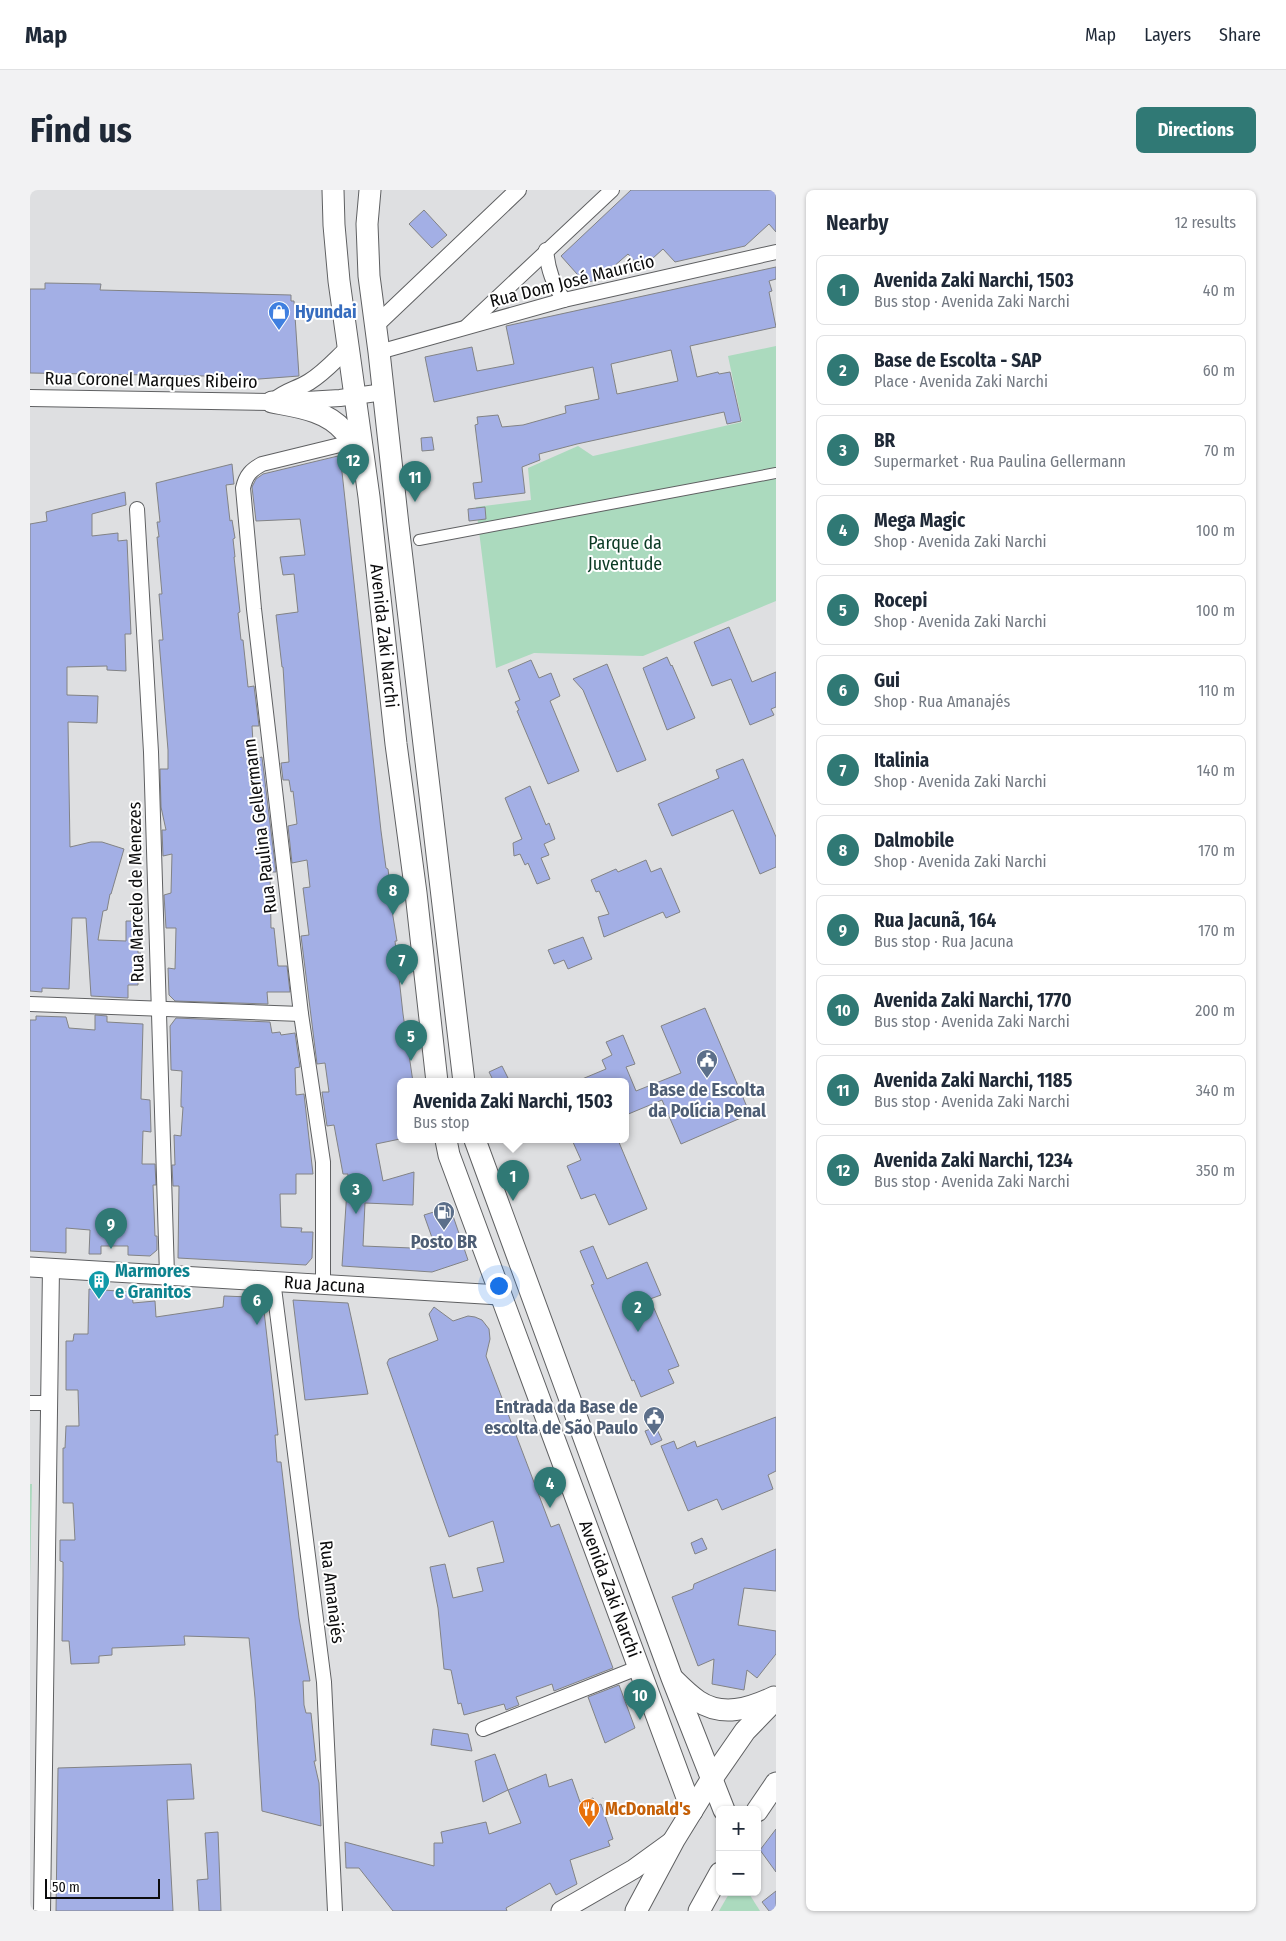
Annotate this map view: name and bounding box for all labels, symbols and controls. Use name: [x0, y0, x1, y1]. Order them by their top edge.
text: Map: [25, 21, 67, 49]
text: Map: [1085, 24, 1116, 46]
text: Layers: [1144, 24, 1191, 46]
text: Share: [1219, 24, 1261, 46]
button: Directions: [1136, 107, 1256, 153]
text: Find us: [30, 109, 132, 151]
text: Nearby: [826, 210, 888, 236]
text: 12 results: [1174, 213, 1236, 232]
street label: Rua Dom José Maurício: [487, 250, 657, 312]
text: Avenida Zaki Narchi, 1503: [874, 269, 1074, 292]
text: 1: [840, 281, 846, 300]
text: 40 m: [1203, 281, 1235, 300]
text: Bus stop · Avenida Zaki Narchi: [874, 292, 1070, 311]
shop icon: Hyundai: [267, 300, 291, 331]
place label: Hyundai: [295, 301, 357, 323]
text: Base de Escolta - SAP: [874, 349, 1042, 372]
text: 2: [839, 361, 847, 380]
text: 60 m: [1203, 361, 1235, 380]
street label: Rua Coronel Marques Ribeiro: [44, 367, 258, 393]
text: Place · Avenida Zaki Narchi: [874, 372, 1048, 391]
text: BR: [874, 429, 895, 452]
text: 3: [839, 441, 847, 460]
text: 70 m: [1204, 441, 1235, 460]
pin: 12: [337, 444, 369, 485]
text: Supermarket · Rua Paulina Gellermann: [874, 452, 1126, 471]
pin: 11: [399, 461, 431, 502]
text: Mega Magic: [874, 509, 965, 532]
text: 4: [839, 521, 847, 540]
text: 100 m: [1196, 521, 1235, 540]
park label: Parque da Juventude: [588, 532, 662, 575]
text: Shop · Avenida Zaki Narchi: [874, 532, 1047, 551]
street label: Avenida Zaki Narchi: [365, 563, 403, 709]
text: Rocepi: [874, 589, 927, 612]
text: 5: [839, 601, 847, 620]
text: 100 m: [1196, 601, 1235, 620]
text: Shop · Avenida Zaki Narchi: [874, 612, 1047, 631]
text: Gui: [874, 669, 900, 692]
text: 6: [839, 681, 847, 700]
text: 110 m: [1198, 681, 1235, 700]
text: Shop · Rua Amanajés: [874, 692, 1010, 711]
street label: Rua Paulina Gellermann: [238, 737, 282, 915]
text: Italinia: [874, 749, 929, 772]
text: 7: [840, 761, 846, 780]
text: 140 m: [1197, 761, 1235, 780]
text: Shop · Avenida Zaki Narchi: [874, 772, 1047, 791]
street label: Rua Marcelo de Menezes: [123, 801, 149, 982]
text: Dalmobile: [874, 829, 954, 852]
text: 8: [839, 841, 847, 860]
text: 170 m: [1198, 841, 1235, 860]
text: Shop · Avenida Zaki Narchi: [874, 852, 1047, 871]
pin: 8: [377, 874, 409, 915]
text: Rua Jacunã, 164: [874, 909, 996, 932]
text: 9: [839, 921, 847, 940]
text: 170 m: [1198, 921, 1235, 940]
text: Bus stop · Rua Jacuna: [874, 932, 1014, 951]
pin: 7: [386, 944, 418, 985]
text: Avenida Zaki Narchi, 1770: [874, 989, 1072, 1012]
text: 10: [835, 1001, 851, 1020]
text: 200 m: [1195, 1001, 1235, 1020]
text: Bus stop · Avenida Zaki Narchi: [874, 1012, 1070, 1031]
pin: 5: [395, 1020, 427, 1061]
public building icon: Base de Escolta da Polícia Penal: [695, 1048, 719, 1079]
text: Avenida Zaki Narchi, 1185: [874, 1069, 1072, 1092]
popup: [397, 1078, 629, 1143]
place label: Base de Escolta da Polícia Penal: [648, 1079, 766, 1122]
text: 11: [836, 1081, 850, 1100]
text: 340 m: [1196, 1081, 1235, 1100]
text: Avenida Zaki Narchi, 1503: [413, 1090, 613, 1113]
text: Bus stop · Avenida Zaki Narchi: [874, 1092, 1070, 1111]
text: Bus stop: [413, 1113, 470, 1132]
text: Avenida Zaki Narchi, 1234: [874, 1149, 1073, 1172]
pin: 1: [497, 1160, 529, 1201]
text: 12: [836, 1161, 850, 1180]
text: 350 m: [1196, 1161, 1235, 1180]
text: Bus stop · Avenida Zaki Narchi: [874, 1172, 1070, 1191]
pin: 3: [340, 1173, 372, 1214]
fuel station icon: Posto BR: [432, 1200, 456, 1231]
pin: 9: [95, 1208, 127, 1249]
place label: Posto BR: [411, 1231, 478, 1253]
place label: Marmores e Granitos: [115, 1260, 191, 1303]
building icon: Marmores e Granitos: [87, 1269, 111, 1300]
street label: Rua Jacuna: [283, 1271, 366, 1298]
your location: [486, 1273, 512, 1299]
pin: 6: [241, 1284, 273, 1325]
pin: 2: [622, 1291, 654, 1332]
place label: Entrada da Base de escolta de São Paulo: [484, 1396, 638, 1439]
public building icon: Entrada da Base de escolta de São Paulo: [642, 1405, 666, 1436]
pin: 4: [534, 1467, 566, 1508]
street label: Avenida Zaki Narchi: [574, 1517, 645, 1661]
street label: Rua Amanajés: [315, 1539, 349, 1645]
pin: 10: [624, 1679, 656, 1720]
restaurant icon: McDonald's: [577, 1797, 601, 1828]
place label: McDonald's: [605, 1798, 691, 1820]
map controls: [716, 1806, 761, 1896]
button: +: [716, 1806, 761, 1851]
button: −: [716, 1851, 761, 1896]
scale bar: [45, 1876, 160, 1899]
text: 50 m: [52, 1879, 80, 1896]

